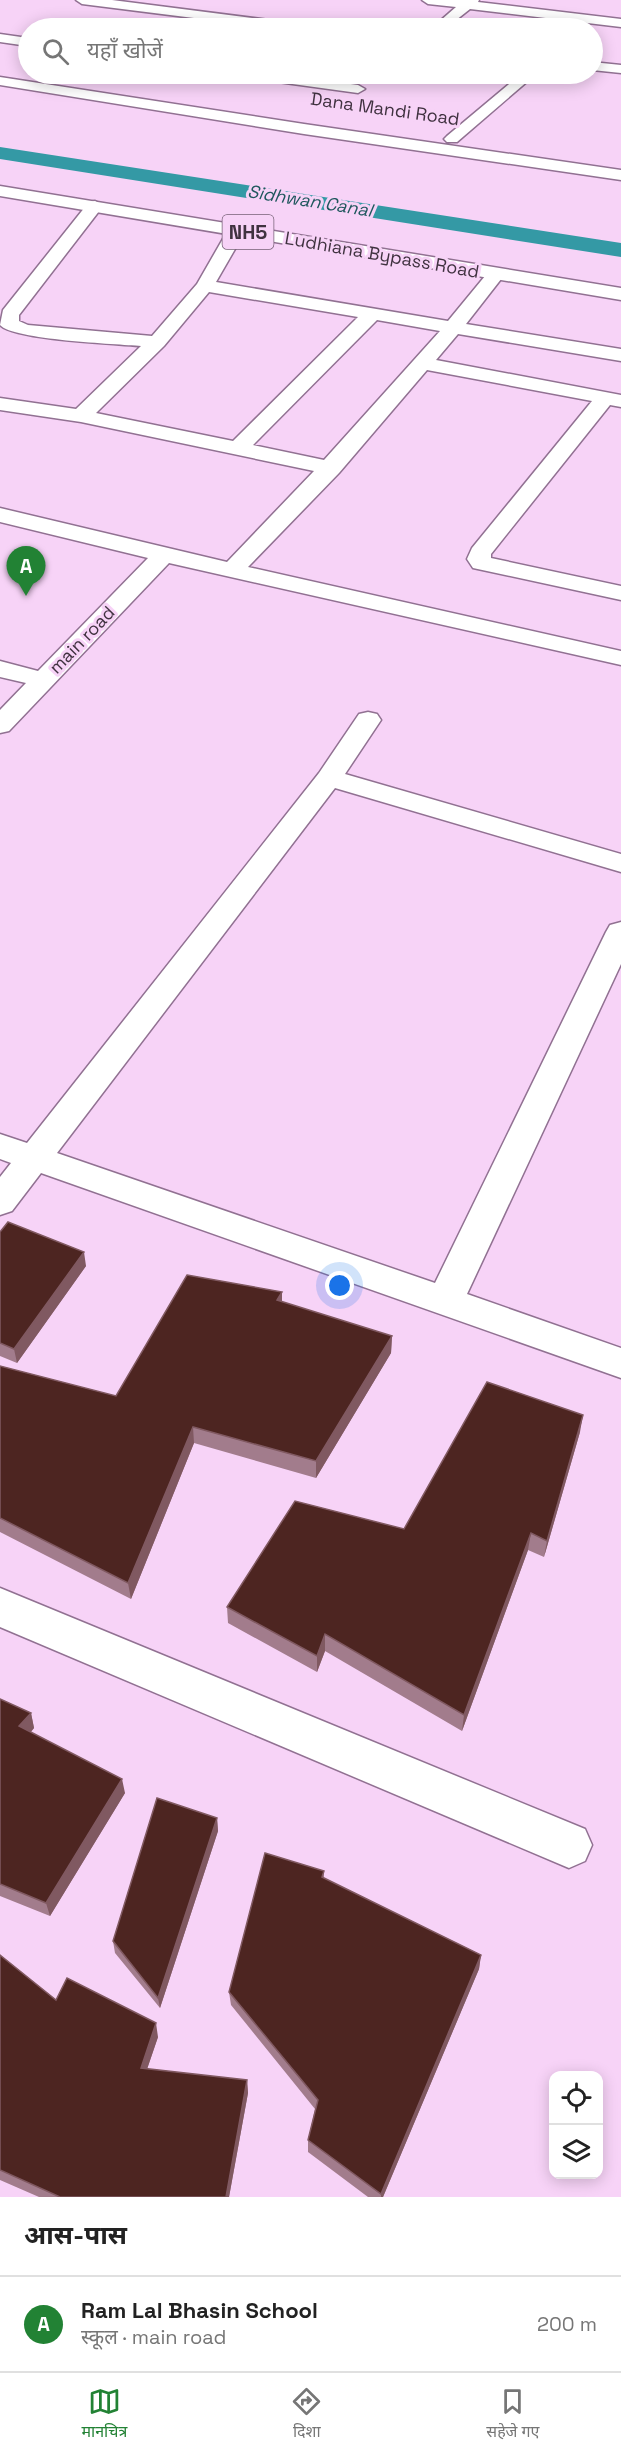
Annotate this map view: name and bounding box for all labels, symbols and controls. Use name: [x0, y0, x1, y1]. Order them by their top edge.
search box: [18, 18, 603, 84]
icon: search: [39, 35, 72, 68]
text: यहाँ खोजें: [87, 36, 163, 64]
street label: Dana Mandi Road: [309, 87, 461, 130]
water label: Sidhwan Canal: [246, 179, 377, 222]
road number: NH5: [222, 215, 274, 249]
street label: Ludhiana Bypass Road: [283, 226, 481, 283]
pin: A: [6, 546, 46, 596]
street label: main road: [44, 601, 120, 678]
your location: [325, 1271, 354, 1300]
map controls: [549, 2071, 603, 2179]
button: locate: [549, 2071, 603, 2125]
button: layers: [549, 2125, 603, 2179]
text: आस-पास: [24, 2218, 127, 2252]
text: Ram Lal Bhasin School: [81, 2296, 318, 2324]
text: A: [37, 2311, 50, 2337]
text: 200 m: [537, 2311, 597, 2337]
text: स्कूल · main road: [81, 2324, 226, 2350]
tab: मानचित्र: [82, 2385, 127, 2444]
tab: दिशा: [290, 2385, 323, 2444]
tab: सहेजे गए: [486, 2385, 539, 2444]

